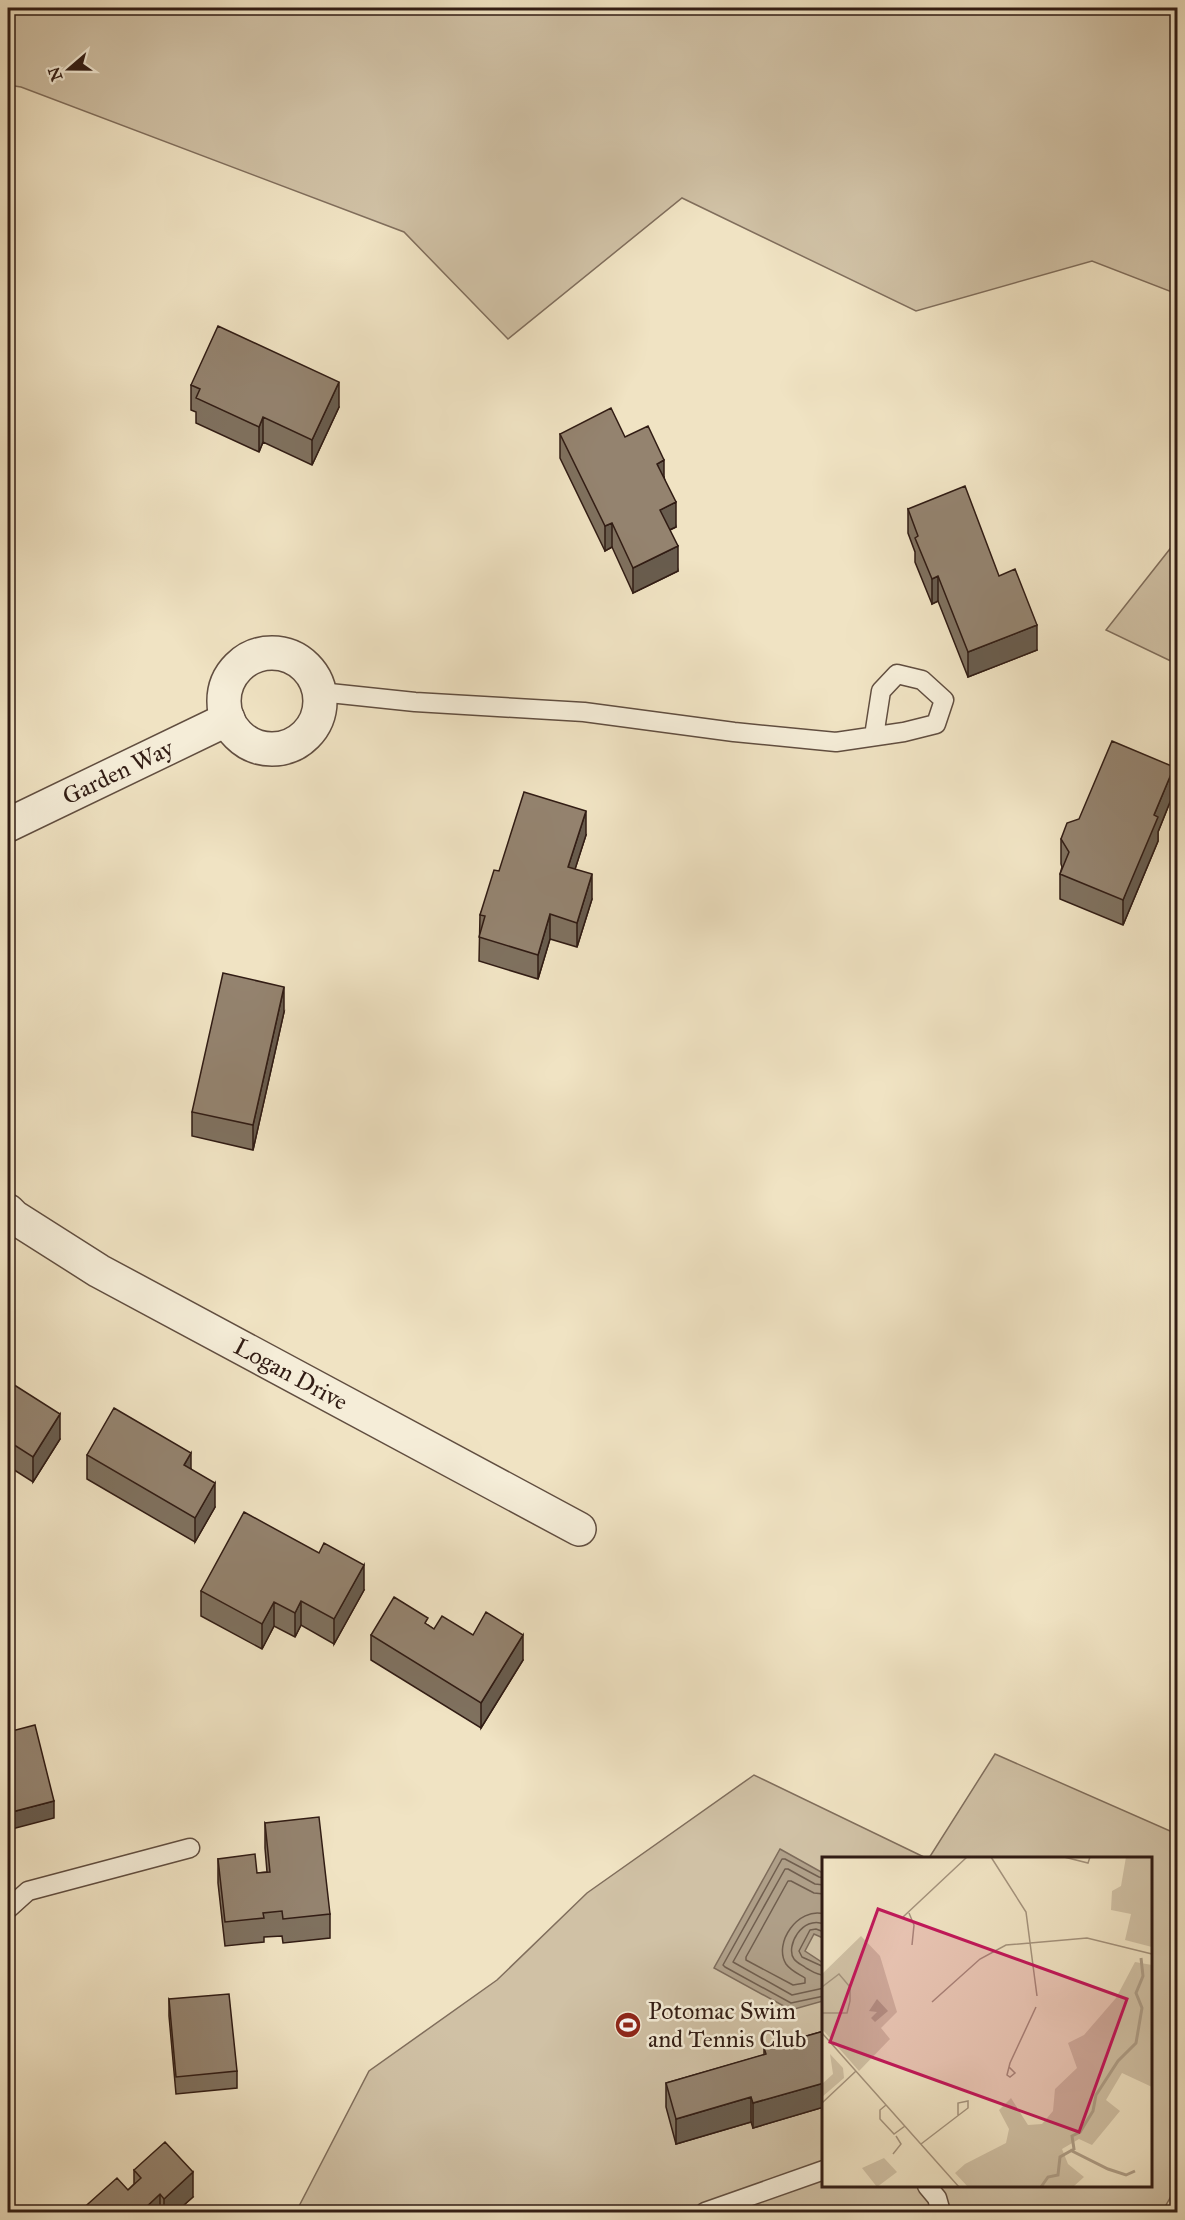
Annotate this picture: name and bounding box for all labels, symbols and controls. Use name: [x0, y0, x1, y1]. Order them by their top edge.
north arrow: [39, 39, 99, 99]
text: N: [44, 64, 67, 84]
street label: Garden Way: [58, 732, 179, 812]
street label: Logan Drive: [229, 1331, 353, 1417]
inset map: [822, 1857, 1152, 2187]
place label: Potomac Swim and Tennis Club: [648, 1996, 806, 2054]
sports icon: Potomac Swim and Tennis Club: [613, 2010, 643, 2040]

